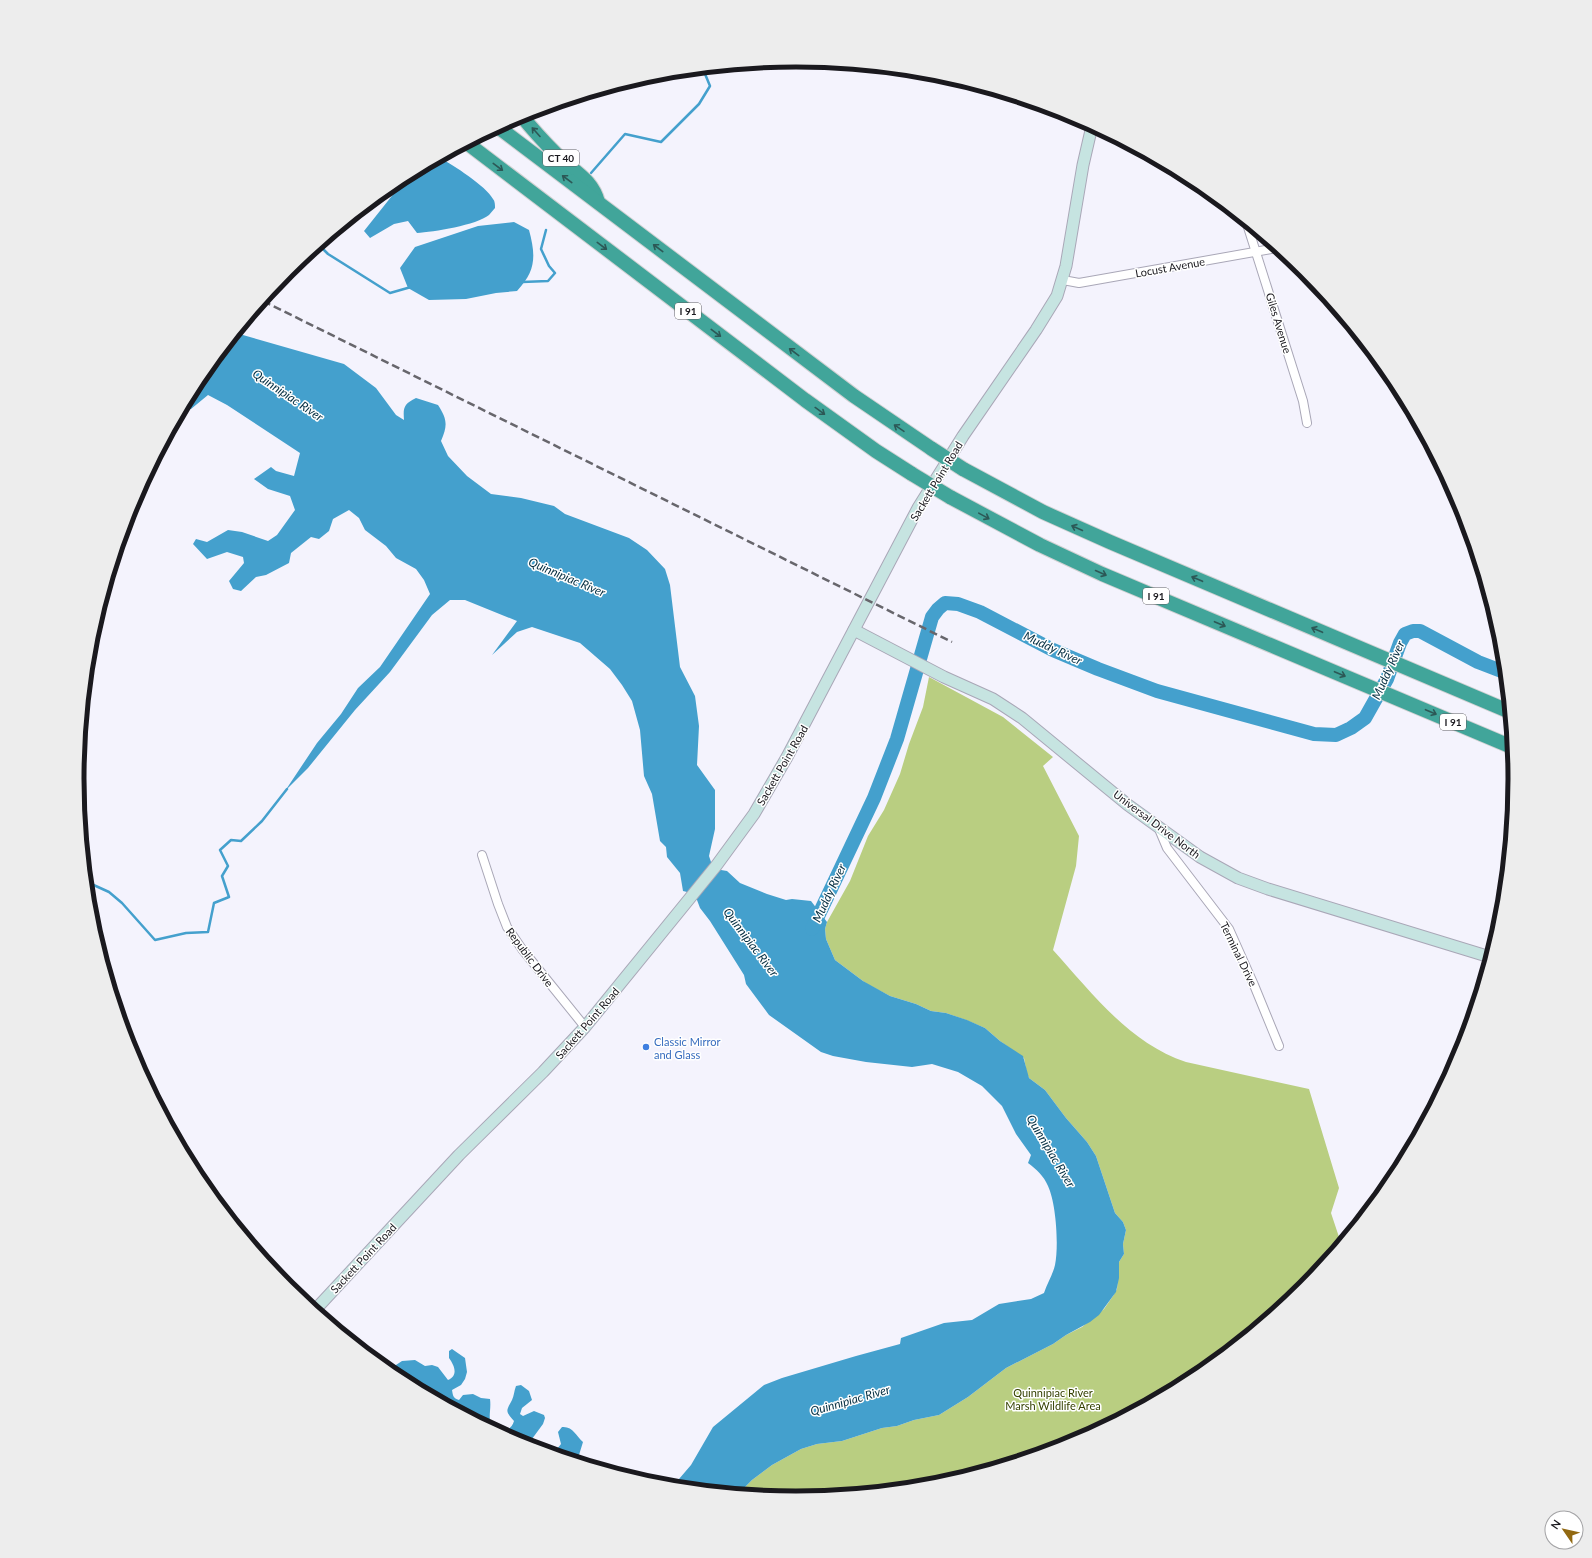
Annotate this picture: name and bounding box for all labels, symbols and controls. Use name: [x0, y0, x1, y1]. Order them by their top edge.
one-way arrow: [531, 127, 540, 138]
road number: CT 40: [543, 150, 579, 166]
one-way arrow: [493, 163, 504, 171]
one-way arrow: [561, 174, 572, 183]
one-way arrow: [596, 241, 607, 250]
one-way arrow: [653, 244, 664, 252]
street label: Locust Avenue: [1134, 254, 1206, 280]
street label: Giles Avenue: [1264, 291, 1294, 355]
road number: I 91: [675, 303, 701, 319]
one-way arrow: [711, 329, 722, 337]
one-way arrow: [789, 347, 800, 356]
water label: Quinnipiac River: [250, 366, 327, 425]
one-way arrow: [815, 407, 826, 415]
one-way arrow: [894, 424, 905, 432]
street label: Sackett Point Road: [907, 439, 965, 523]
one-way arrow: [978, 513, 990, 521]
one-way arrow: [1072, 524, 1084, 531]
water label: Quinnipiac River: [526, 554, 609, 600]
one-way arrow: [1094, 570, 1106, 577]
one-way arrow: [1191, 575, 1203, 583]
road number: I 91: [1143, 588, 1169, 604]
one-way arrow: [1214, 620, 1226, 628]
one-way arrow: [1311, 626, 1323, 633]
water label: Muddy River: [1021, 628, 1085, 668]
water label: Muddy River: [1368, 637, 1408, 702]
one-way arrow: [1334, 671, 1346, 678]
one-way arrow: [1424, 709, 1436, 717]
road number: I 91: [1440, 714, 1466, 730]
street label: Sackett Point Road: [754, 723, 810, 807]
street label: Universal Drive North: [1111, 787, 1203, 861]
water label: Muddy River: [809, 861, 849, 925]
water label: Quinnipiac River: [720, 905, 782, 980]
street label: Terminal Drive: [1218, 920, 1260, 988]
street label: Republic Drive: [504, 925, 556, 989]
street label: Sackett Point Road: [552, 985, 622, 1061]
place label: Classic Mirror and Glass: [654, 1035, 720, 1061]
marker: Classic Mirror and Glass: [641, 1042, 651, 1052]
water label: Quinnipiac River: [1023, 1112, 1079, 1191]
street label: Sackett Point Road: [327, 1221, 399, 1295]
water label: Quinnipiac River: [808, 1381, 892, 1419]
park label: Quinnipiac River Marsh Wildlife Area: [1005, 1386, 1101, 1412]
north arrow: [1544, 1510, 1584, 1550]
text: N: [1548, 1517, 1563, 1531]

